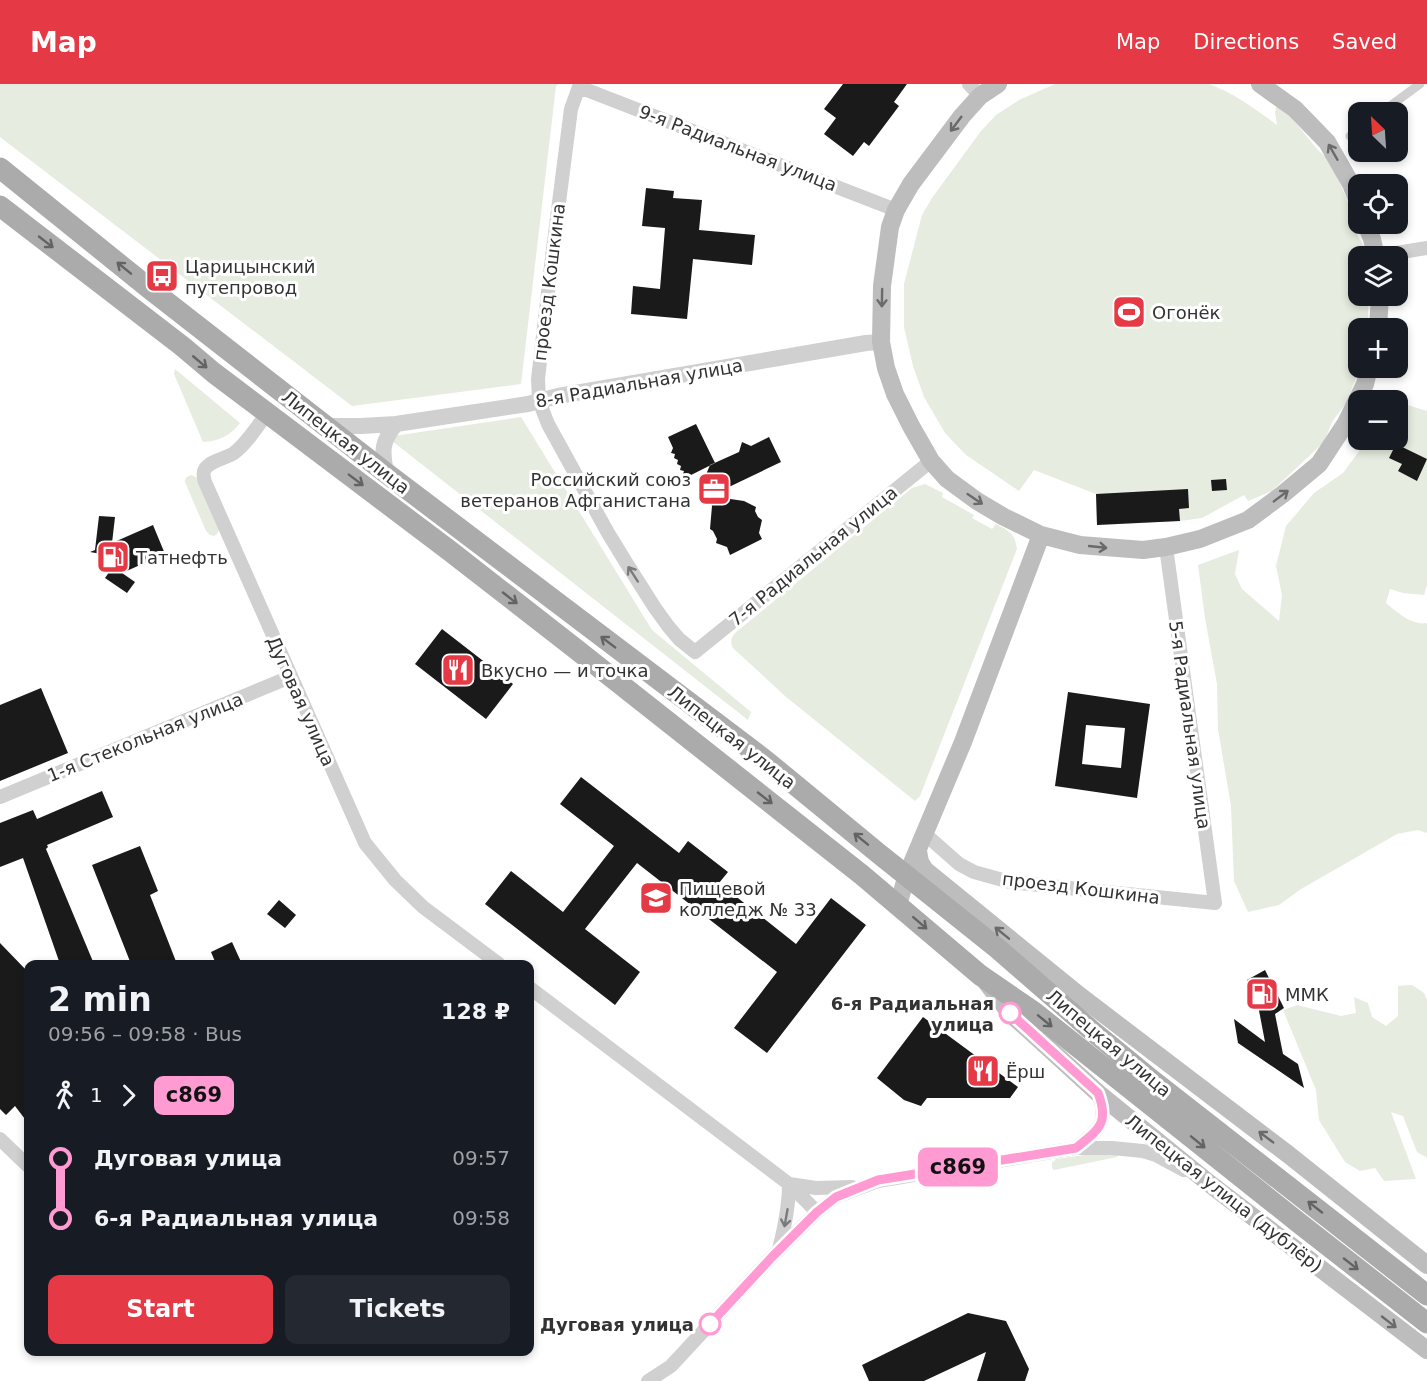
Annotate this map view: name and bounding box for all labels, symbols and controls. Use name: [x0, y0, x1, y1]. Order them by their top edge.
text: Map: [30, 26, 97, 59]
text: Map: [1116, 30, 1160, 54]
text: Directions: [1193, 30, 1299, 54]
text: Saved: [1332, 30, 1397, 54]
street label: 9-я Радиальная улица: [636, 101, 840, 195]
north arrow: [1348, 102, 1408, 162]
map controls: [1348, 102, 1408, 450]
one-way arrow: [950, 115, 962, 131]
one-way arrow: [1327, 144, 1339, 161]
button: locate: [1348, 174, 1408, 234]
street label: проезд Кошкина: [529, 202, 569, 362]
one-way arrow: [38, 236, 54, 249]
button: layers: [1348, 246, 1408, 306]
place label: Царицынский путепровод: [185, 256, 316, 298]
bus stop icon: Царицынский путепровод: [144, 258, 180, 294]
one-way arrow: [116, 261, 132, 274]
one-way arrow: [876, 288, 887, 308]
sports icon: Огонёк: [1111, 294, 1147, 330]
place label: Огонёк: [1152, 302, 1220, 323]
button: +: [1348, 318, 1408, 378]
street label: 8-я Радиальная улица: [534, 354, 744, 412]
one-way arrow: [192, 355, 208, 368]
street label: Липецкая улица: [278, 386, 414, 498]
button: −: [1348, 390, 1408, 450]
place label: Российский союз ветеранов Афганистана: [460, 469, 691, 511]
office icon: Российский союз ветеранов Афганистана: [696, 471, 732, 507]
one-way arrow: [347, 473, 363, 486]
street label: 7-я Радиальная улица: [725, 482, 901, 630]
one-way arrow: [1272, 489, 1288, 502]
one-way arrow: [966, 493, 982, 505]
fuel station icon: Татнефть: [95, 539, 131, 575]
one-way arrow: [1088, 542, 1108, 553]
place label: Татнефть: [135, 547, 228, 568]
one-way arrow: [627, 566, 639, 583]
one-way arrow: [502, 592, 518, 605]
street label: 5-я Радиальная улица: [1165, 619, 1215, 831]
street label: Дуговая улица: [263, 633, 339, 769]
one-way arrow: [601, 635, 617, 648]
restaurant icon: Вкусно — и точка: [440, 652, 476, 688]
place label: Вкусно — и точка: [481, 660, 648, 681]
street label: Липецкая улица: [664, 681, 800, 793]
street label: 1-я Стекольная улица: [44, 688, 246, 786]
one-way arrow: [757, 792, 773, 805]
one-way arrow: [853, 833, 869, 846]
street label: проезд Кошкина: [1001, 868, 1161, 908]
place label: Пищевой колледж № 33: [679, 878, 817, 920]
school or university icon: Пищевой колледж № 33: [638, 880, 674, 916]
one-way arrow: [912, 916, 927, 930]
one-way arrow: [994, 926, 1010, 939]
fuel station icon: ММК: [1244, 976, 1280, 1012]
text: 2 min: [48, 980, 152, 1019]
place label: ММК: [1285, 984, 1329, 1005]
street label: Липецкая улица: [1043, 985, 1175, 1101]
place label: 6-я Радиальная улица: [831, 993, 994, 1035]
text: 128 ₽: [441, 999, 510, 1024]
marker: 6-я Радиальная улица: [999, 1002, 1021, 1024]
one-way arrow: [1037, 1014, 1053, 1027]
text: 09:56 – 09:58 · Bus: [48, 1022, 242, 1046]
restaurant icon: Ёрш: [965, 1053, 1001, 1089]
place label: Ёрш: [1006, 1061, 1045, 1082]
icon: walk: [48, 1079, 81, 1112]
icon: forward: [112, 1079, 145, 1112]
text: 1: [90, 1083, 103, 1107]
text: с869: [166, 1083, 222, 1107]
street label: Липецкая улица (дублёр): [1121, 1110, 1327, 1276]
one-way arrow: [1258, 1131, 1274, 1144]
one-way arrow: [1189, 1136, 1205, 1149]
text: Дуговая улица: [94, 1146, 282, 1171]
text: 09:57: [452, 1146, 510, 1170]
line badge: с869: [916, 1148, 1000, 1186]
text: с869: [930, 1155, 986, 1179]
one-way arrow: [1307, 1200, 1323, 1213]
text: 6-я Радиальная улица: [94, 1206, 378, 1231]
text: 09:58: [452, 1206, 510, 1230]
one-way arrow: [780, 1207, 791, 1227]
one-way arrow: [1342, 1257, 1358, 1270]
button: Start: [48, 1275, 273, 1344]
button: Tickets: [285, 1275, 510, 1344]
marker: Дуговая улица: [699, 1313, 721, 1335]
place label: Дуговая улица: [540, 1314, 694, 1335]
one-way arrow: [1381, 1315, 1397, 1328]

